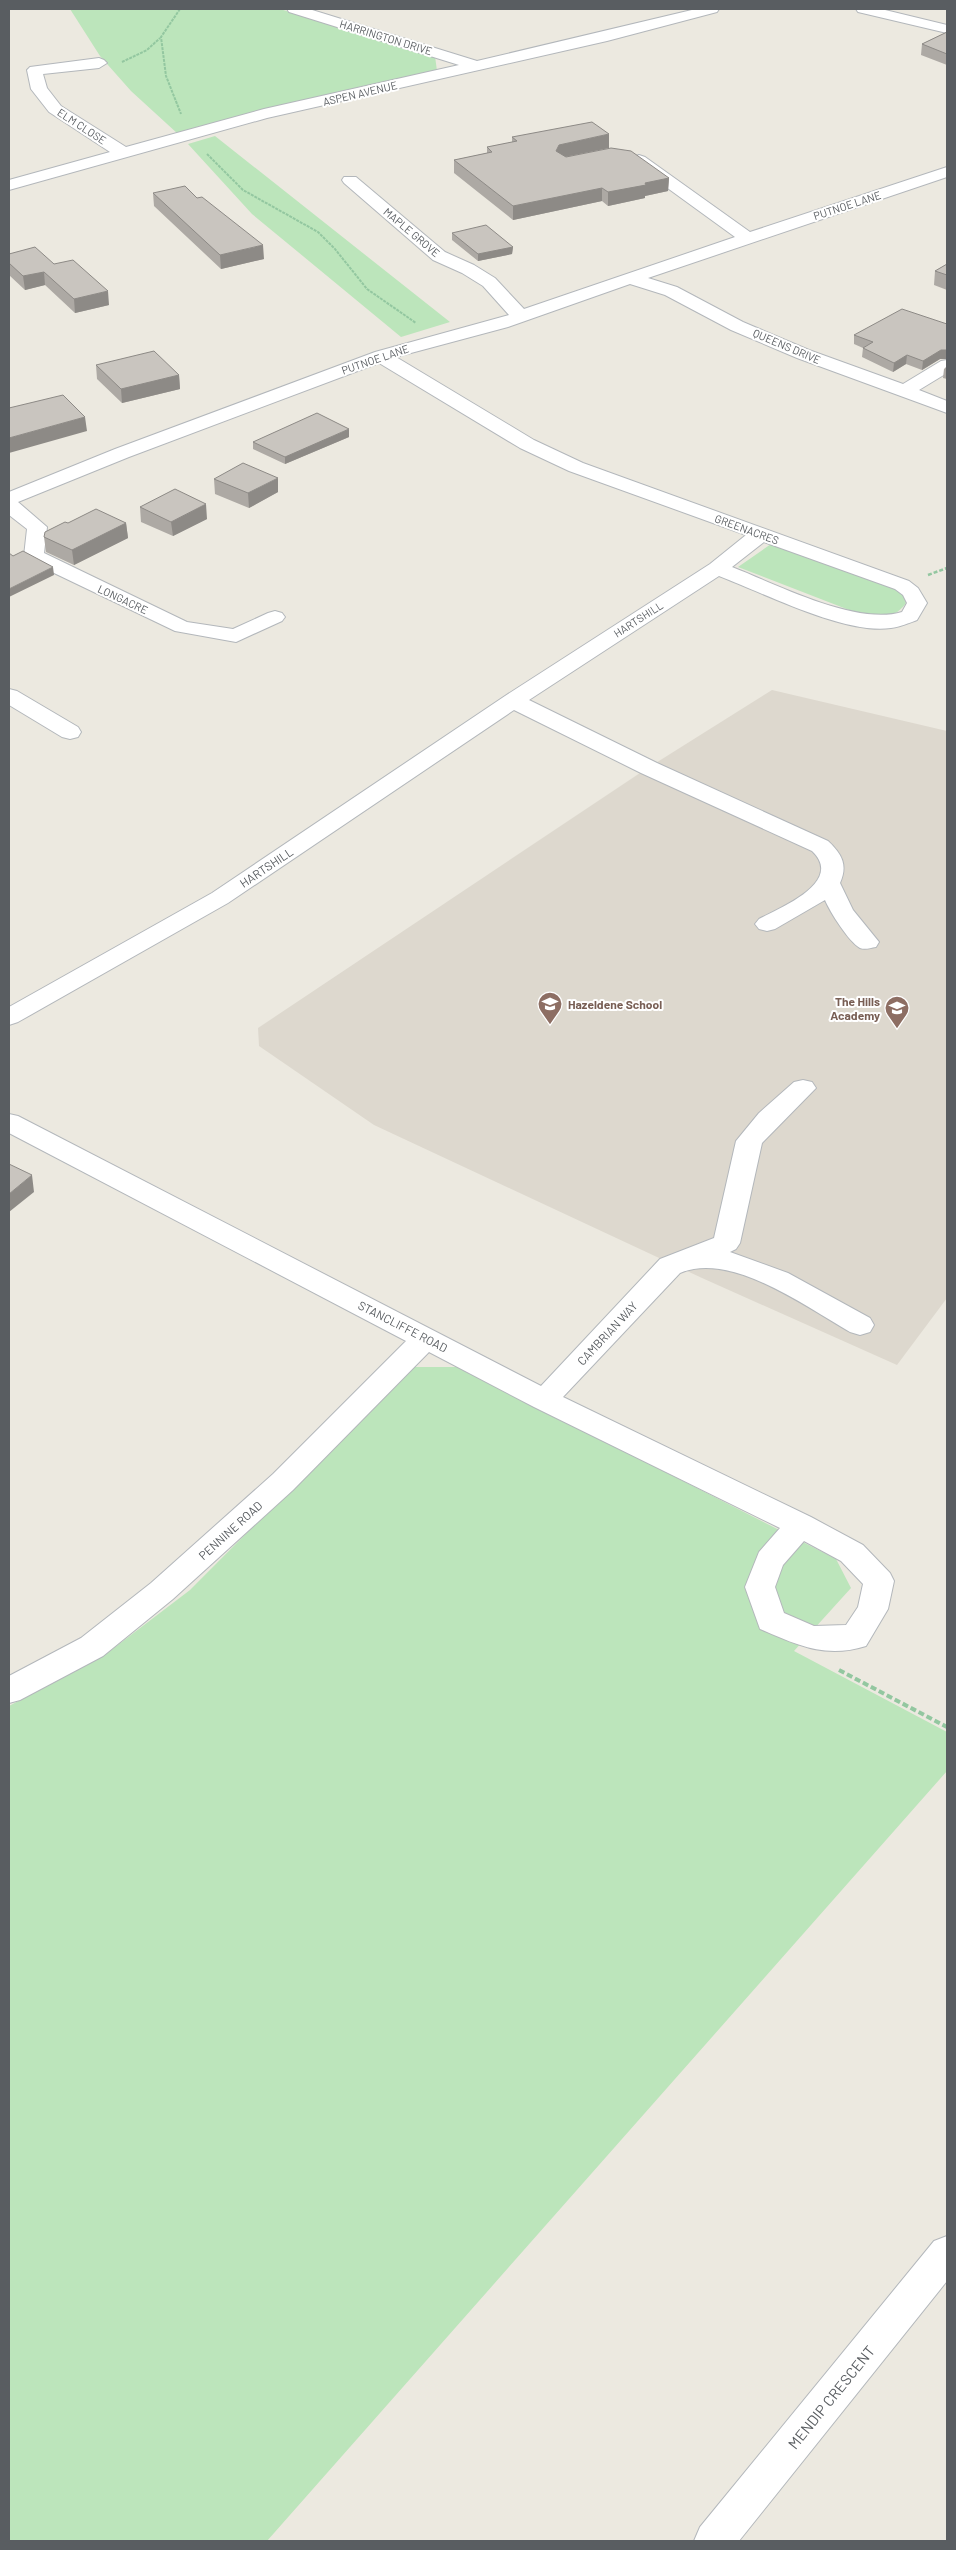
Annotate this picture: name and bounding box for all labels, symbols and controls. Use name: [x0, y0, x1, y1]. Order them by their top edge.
street label: HARRINGTON DRIVE: [338, 17, 434, 57]
street label: ASPEN AVENUE: [322, 78, 399, 108]
street label: ELM CLOSE: [55, 105, 109, 147]
street label: PUTNOE LANE: [812, 188, 883, 222]
street label: MAPLE GROVE: [381, 205, 443, 259]
street label: QUEENS DRIVE: [751, 326, 823, 366]
street label: PUTNOE LANE: [340, 341, 411, 377]
street label: GREENACRES: [713, 511, 781, 547]
street label: LONGACRE: [96, 582, 150, 616]
street label: HARTSHILL: [611, 598, 665, 640]
street label: HARTSHILL: [237, 844, 295, 890]
school or university icon: Hazeldene School: [537, 991, 563, 1025]
place label: The Hills Academy: [830, 994, 880, 1022]
school or university icon: The Hills Academy: [884, 995, 910, 1029]
place label: Hazeldene School: [568, 997, 662, 1011]
street label: STANCLIFFE ROAD: [356, 1297, 450, 1355]
street label: CAMBRIAN WAY: [574, 1298, 640, 1368]
street label: PENNINE ROAD: [195, 1498, 265, 1562]
street label: MENDIP CRESCENT: [784, 2342, 878, 2452]

